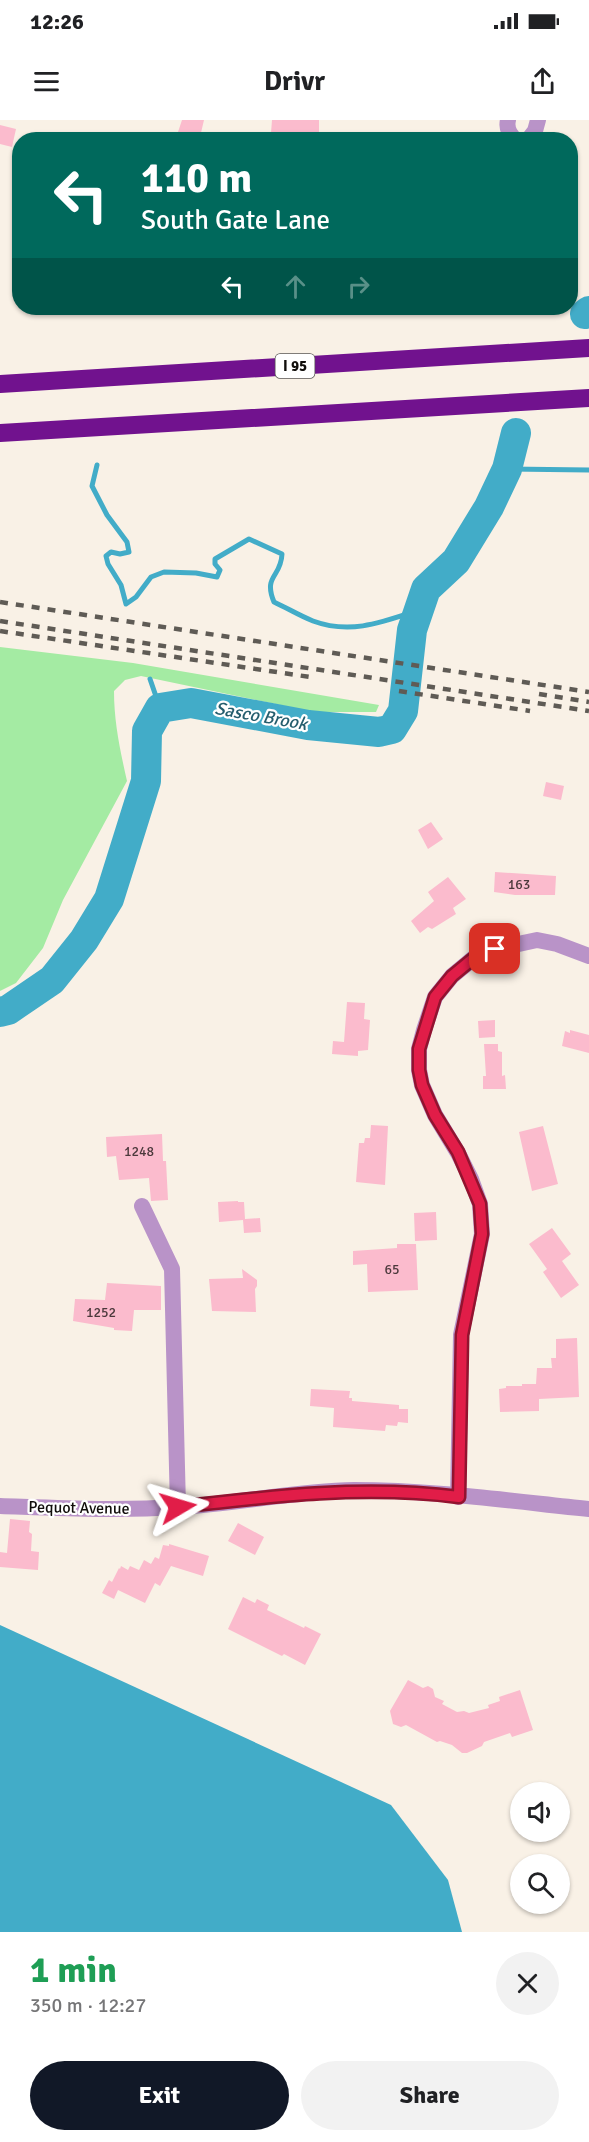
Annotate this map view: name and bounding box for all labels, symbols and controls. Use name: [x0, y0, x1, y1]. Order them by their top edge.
text: 12:26: [30, 8, 84, 35]
icon: menu: [30, 65, 63, 98]
text: Drivr: [264, 65, 325, 98]
icon: share: [526, 65, 559, 98]
text: 110 m: [141, 153, 252, 204]
icon: left: [42, 156, 120, 234]
text: South Gate Lane: [141, 204, 330, 237]
icon: left: [216, 270, 249, 303]
icon: ahead: [279, 270, 312, 303]
icon: right: [342, 270, 375, 303]
road number: I 95: [276, 354, 314, 378]
water label: Sasco Brook: [213, 697, 311, 735]
house number: 163: [508, 876, 530, 893]
pin: [469, 923, 520, 974]
icon: arrive: [478, 932, 511, 965]
house number: 1248: [124, 1143, 154, 1160]
house number: 65: [384, 1261, 400, 1278]
house number: 1252: [86, 1304, 116, 1321]
position arrow: [146, 1475, 210, 1539]
street label: Pequot Avenue: [28, 1497, 130, 1519]
map controls: [510, 1782, 570, 1914]
button: sound: [510, 1782, 570, 1842]
button: search: [510, 1854, 570, 1914]
text: 1 min: [30, 1948, 117, 1993]
button: close: [496, 1952, 559, 2015]
text: 350 m · 12:27: [30, 1993, 146, 2018]
button: Exit: [30, 2061, 289, 2130]
button: Share: [301, 2061, 559, 2130]

